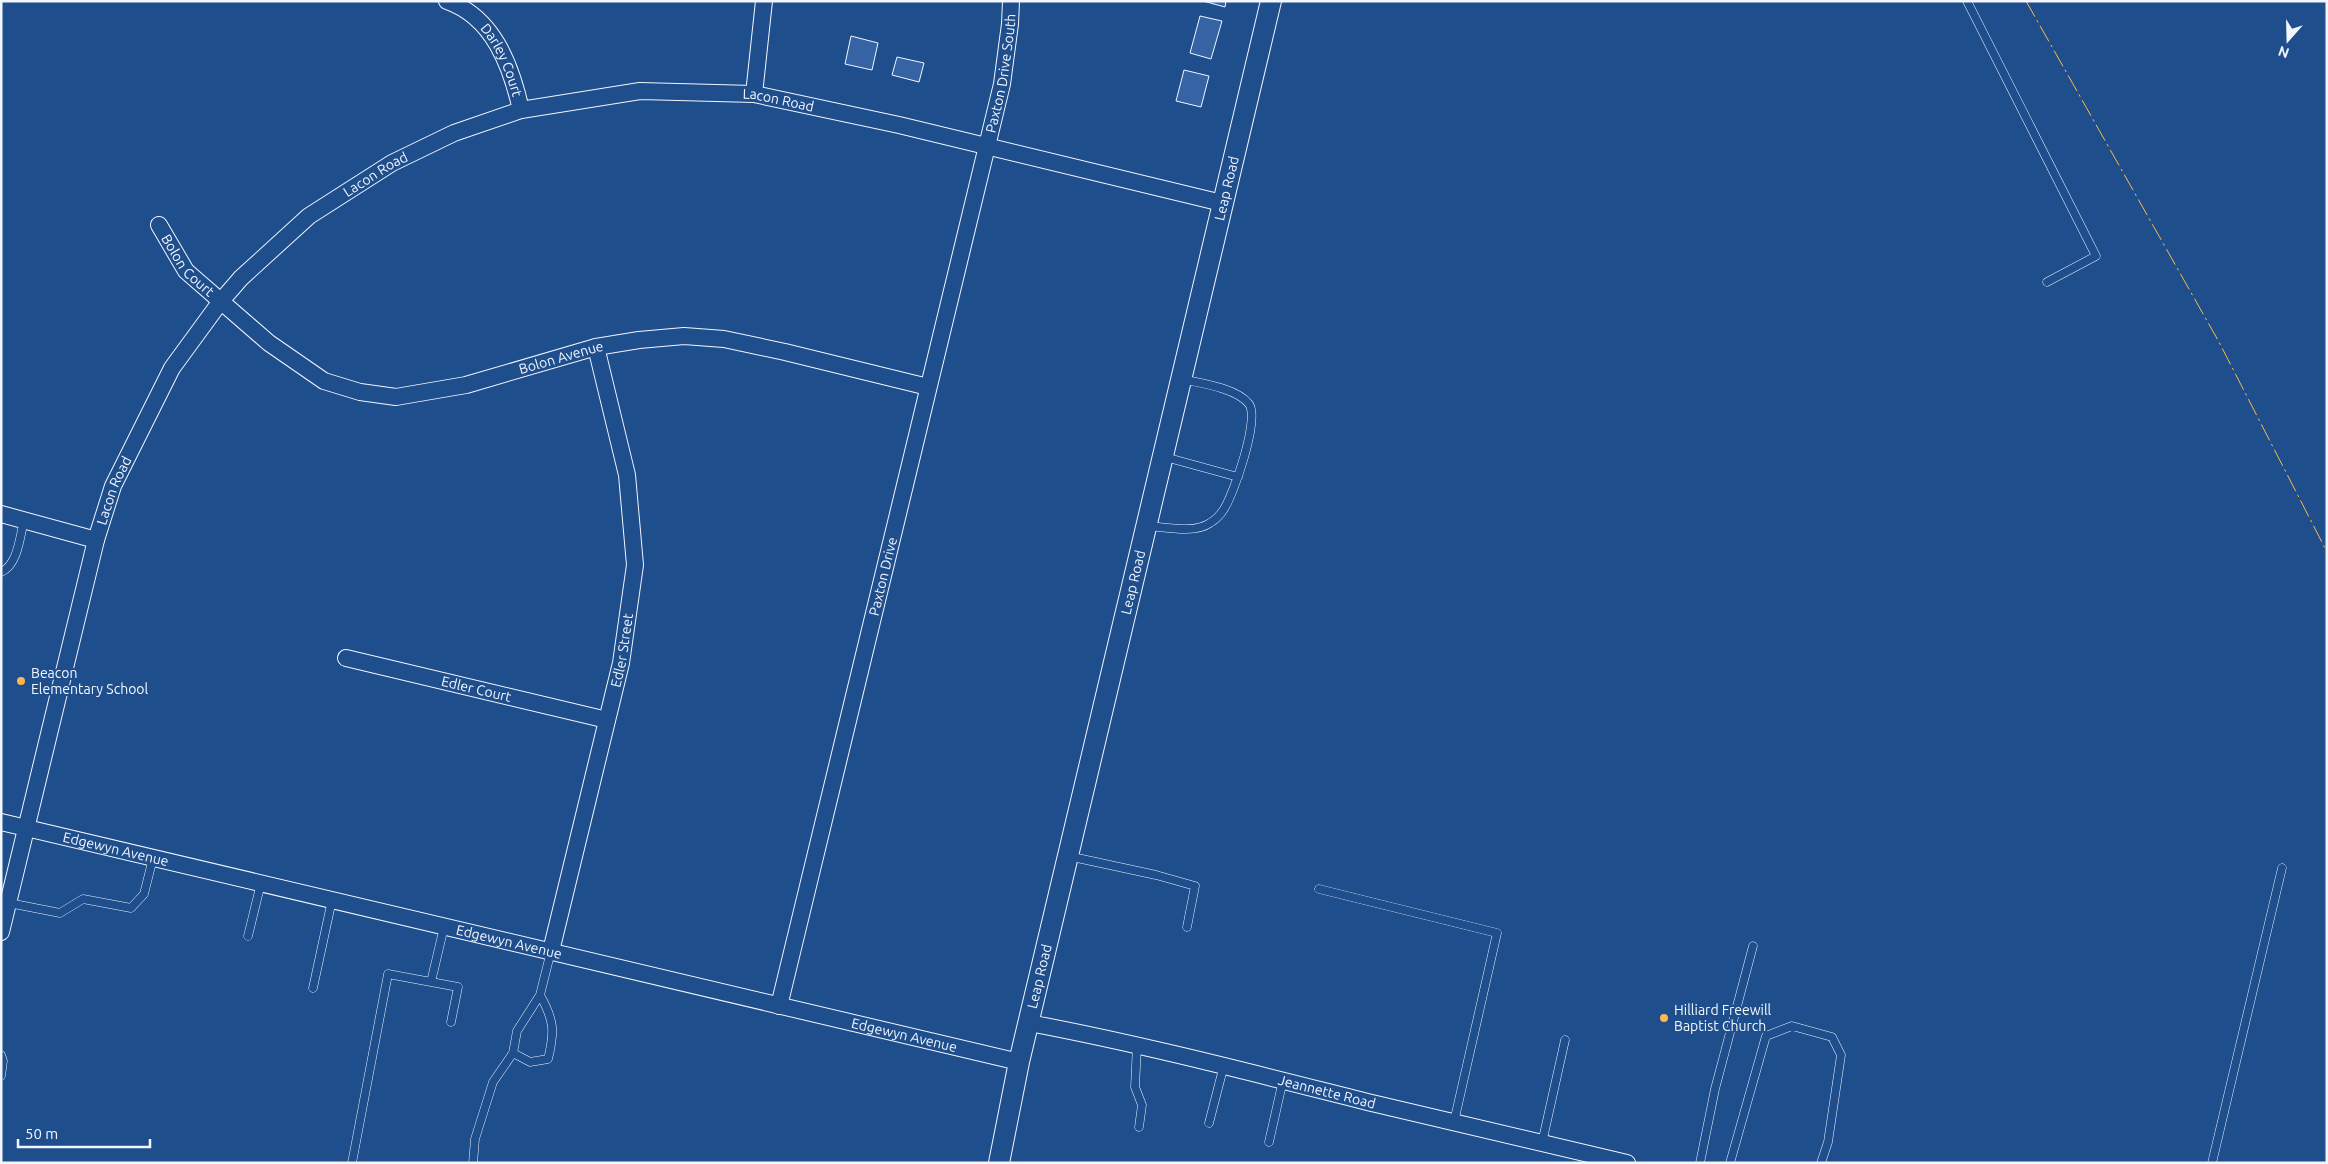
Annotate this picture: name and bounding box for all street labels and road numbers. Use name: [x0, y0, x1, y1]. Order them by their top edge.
street label: Paxton Drive South: [982, 13, 1018, 134]
street label: Darley Court: [477, 20, 526, 99]
street label: Lacon Road: [742, 86, 815, 115]
street label: Lacon Road: [340, 149, 410, 200]
street label: Leap Road: [1211, 154, 1242, 222]
street label: Bolon Court: [158, 231, 218, 300]
street label: Bolon Avenue: [517, 338, 604, 377]
street label: Lacon Road: [93, 454, 135, 527]
street label: Paxton Drive: [866, 535, 900, 617]
street label: Leap Road: [1118, 548, 1148, 616]
street label: Edler Street: [607, 612, 636, 689]
street label: Edler Court: [440, 673, 513, 705]
street label: Edgewyn Avenue: [61, 829, 170, 869]
street label: Edgewyn Avenue: [455, 922, 563, 962]
street label: Leap Road: [1024, 942, 1055, 1010]
street label: Edgewyn Avenue: [850, 1015, 959, 1055]
street label: Jeannette Road: [1277, 1072, 1377, 1112]

